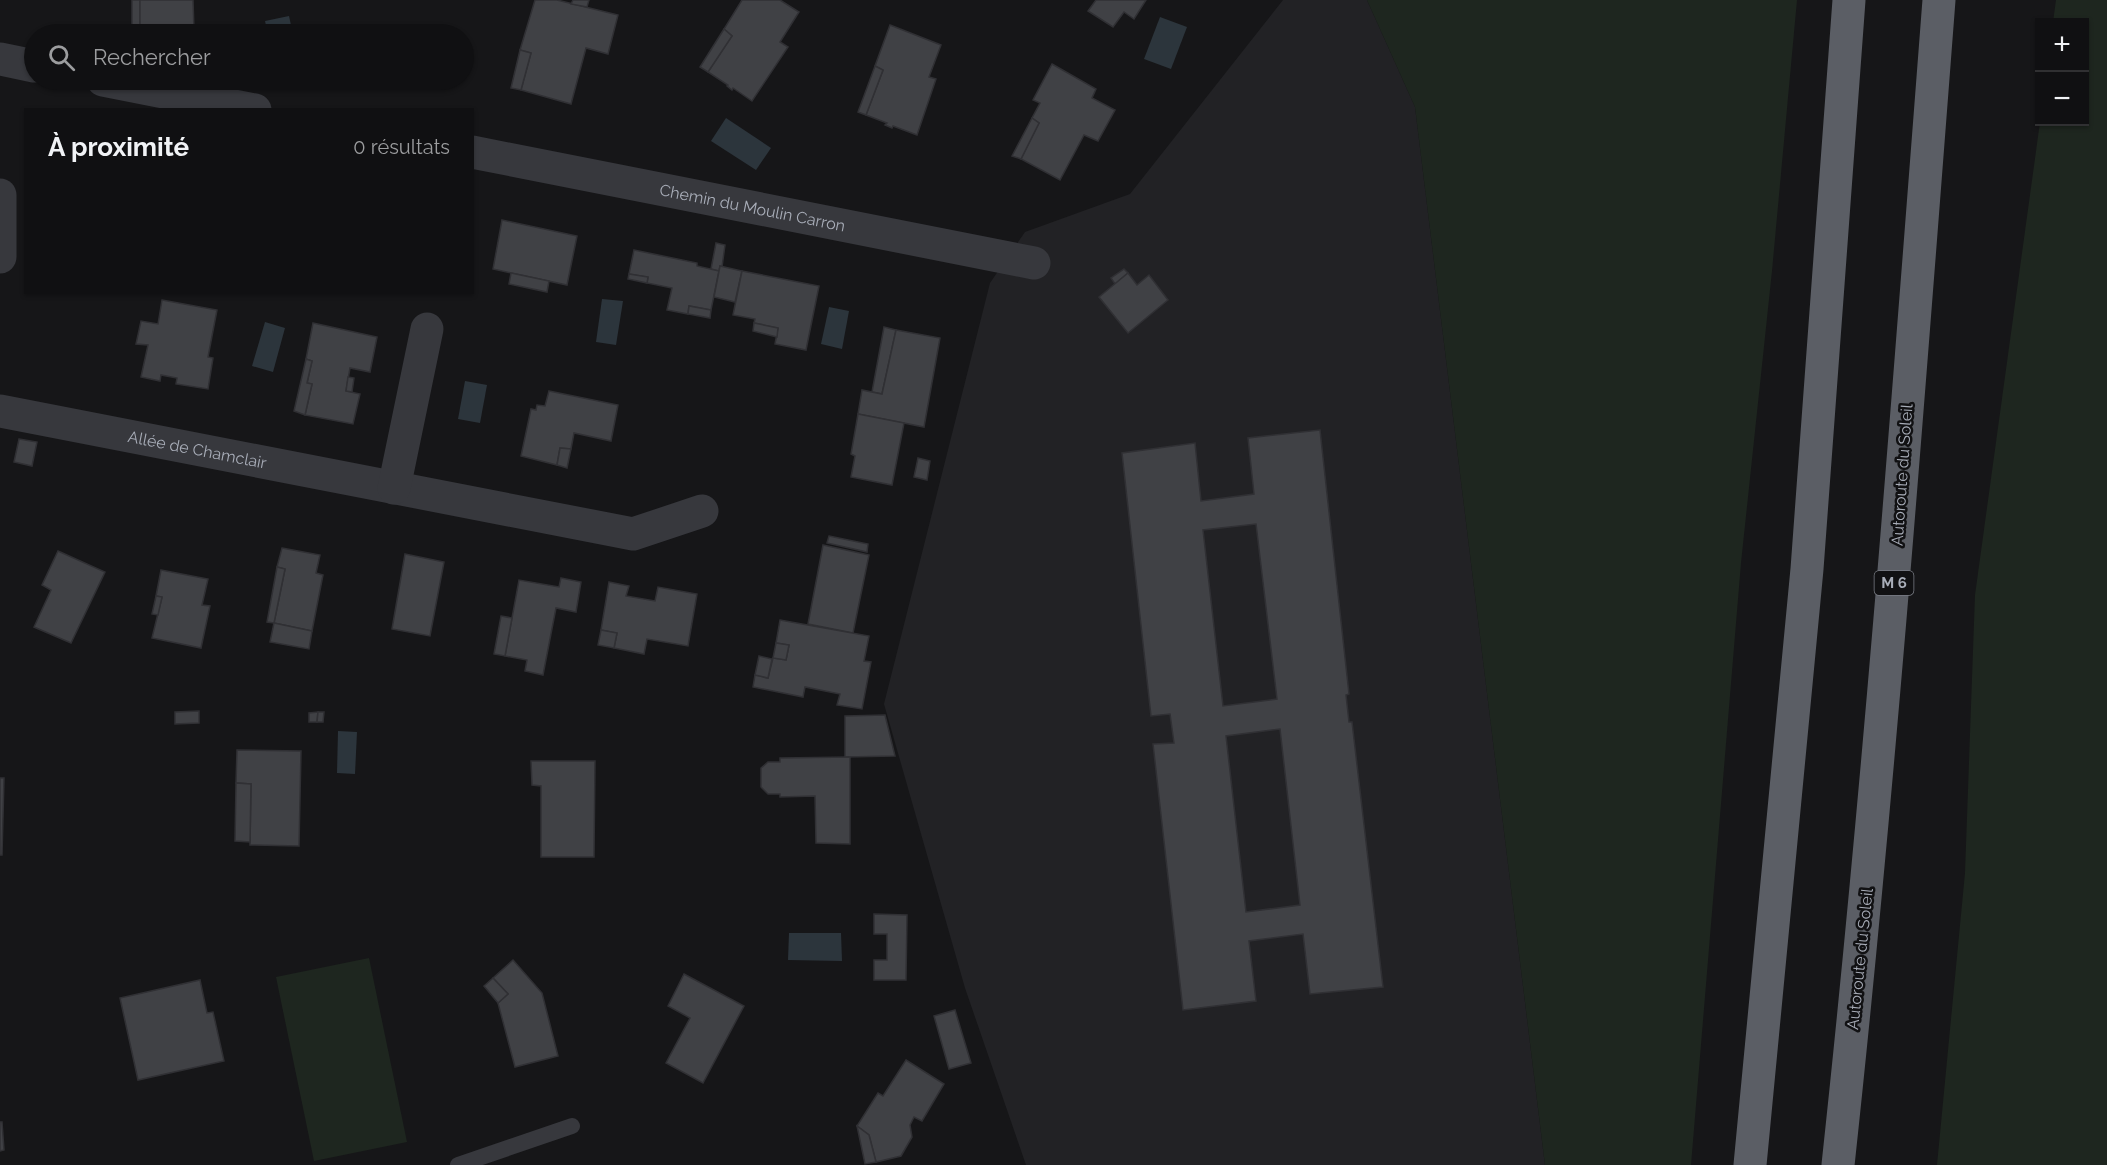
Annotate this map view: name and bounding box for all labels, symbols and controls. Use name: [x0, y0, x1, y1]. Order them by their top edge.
map controls: [2035, 18, 2089, 126]
button: +: [2035, 18, 2089, 72]
search box: [24, 24, 474, 90]
icon: search: [45, 41, 78, 74]
text: Rechercher: [93, 44, 211, 70]
button: −: [2035, 72, 2089, 126]
text: À proximité: [48, 132, 189, 162]
text: 0 résultats: [353, 135, 450, 159]
street label: Chemin du Moulin Carron: [658, 180, 847, 235]
street label: Autoroute du Soleil: [1888, 403, 1916, 547]
street label: Allée de Chamclair: [126, 427, 269, 472]
road number: M 6: [1874, 571, 1914, 595]
street label: Autoroute du Soleil: [1843, 887, 1877, 1031]

